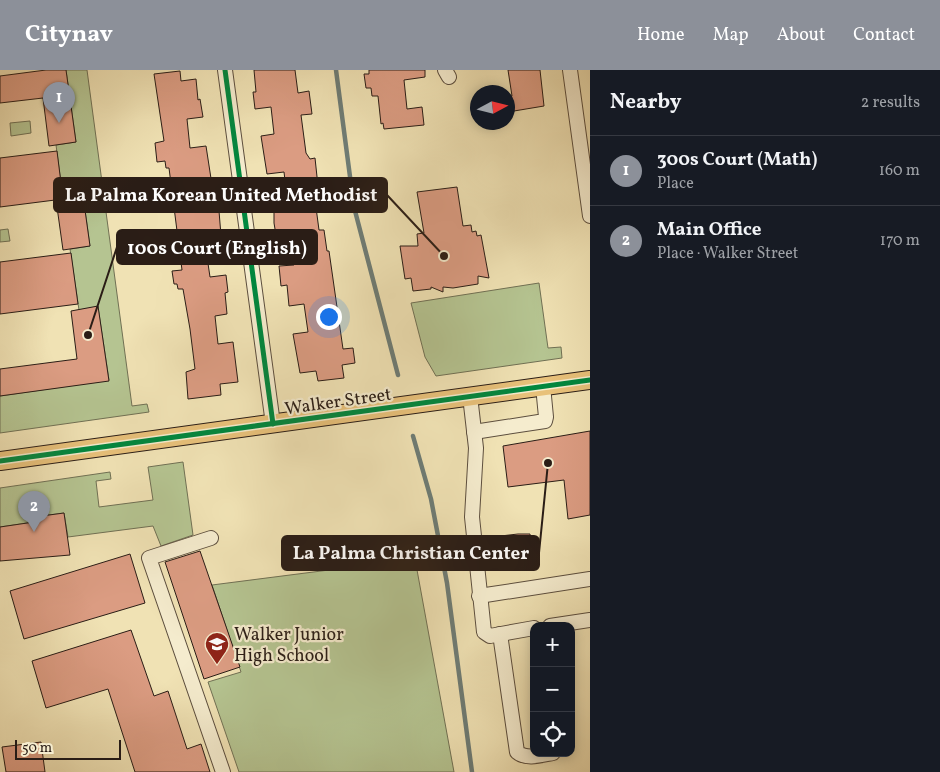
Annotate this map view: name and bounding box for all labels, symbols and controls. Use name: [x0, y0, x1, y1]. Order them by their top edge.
text: Citynav: [25, 18, 113, 52]
text: Home: [637, 23, 685, 48]
text: Map: [713, 23, 749, 48]
text: About: [777, 23, 825, 48]
text: Contact: [853, 23, 915, 48]
pin: 1: [43, 82, 75, 123]
north arrow: [470, 85, 515, 130]
text: Nearby: [610, 88, 681, 117]
text: 2 results: [861, 92, 920, 114]
text: 300s Court (Math): [657, 147, 818, 173]
text: 1: [623, 160, 629, 182]
text: 160 m: [879, 160, 920, 182]
text: Place: [657, 173, 694, 195]
callout: La Palma Korean United Methodist: [54, 178, 387, 212]
text: La Palma Korean United Methodist: [65, 183, 377, 209]
text: Main Office: [657, 217, 762, 243]
callout: 100s Court (English): [117, 230, 317, 264]
text: 2: [622, 230, 630, 252]
text: 170 m: [880, 230, 920, 252]
text: 100s Court (English): [127, 236, 307, 262]
text: Place · Walker Street: [657, 243, 798, 265]
your location: [316, 304, 342, 330]
street label: Walker Street: [283, 383, 393, 422]
pin: 2: [18, 491, 50, 532]
callout: La Palma Christian Center: [282, 536, 539, 570]
text: La Palma Christian Center: [293, 541, 529, 567]
map controls: [530, 622, 575, 757]
button: +: [530, 622, 575, 667]
place label: Walker Junior High School: [234, 623, 344, 669]
school or university icon: Walker Junior High School: [204, 631, 230, 665]
button: −: [530, 667, 575, 712]
button: locate: [530, 712, 575, 757]
scale bar: [15, 737, 121, 760]
text: 50 m: [22, 739, 52, 758]

